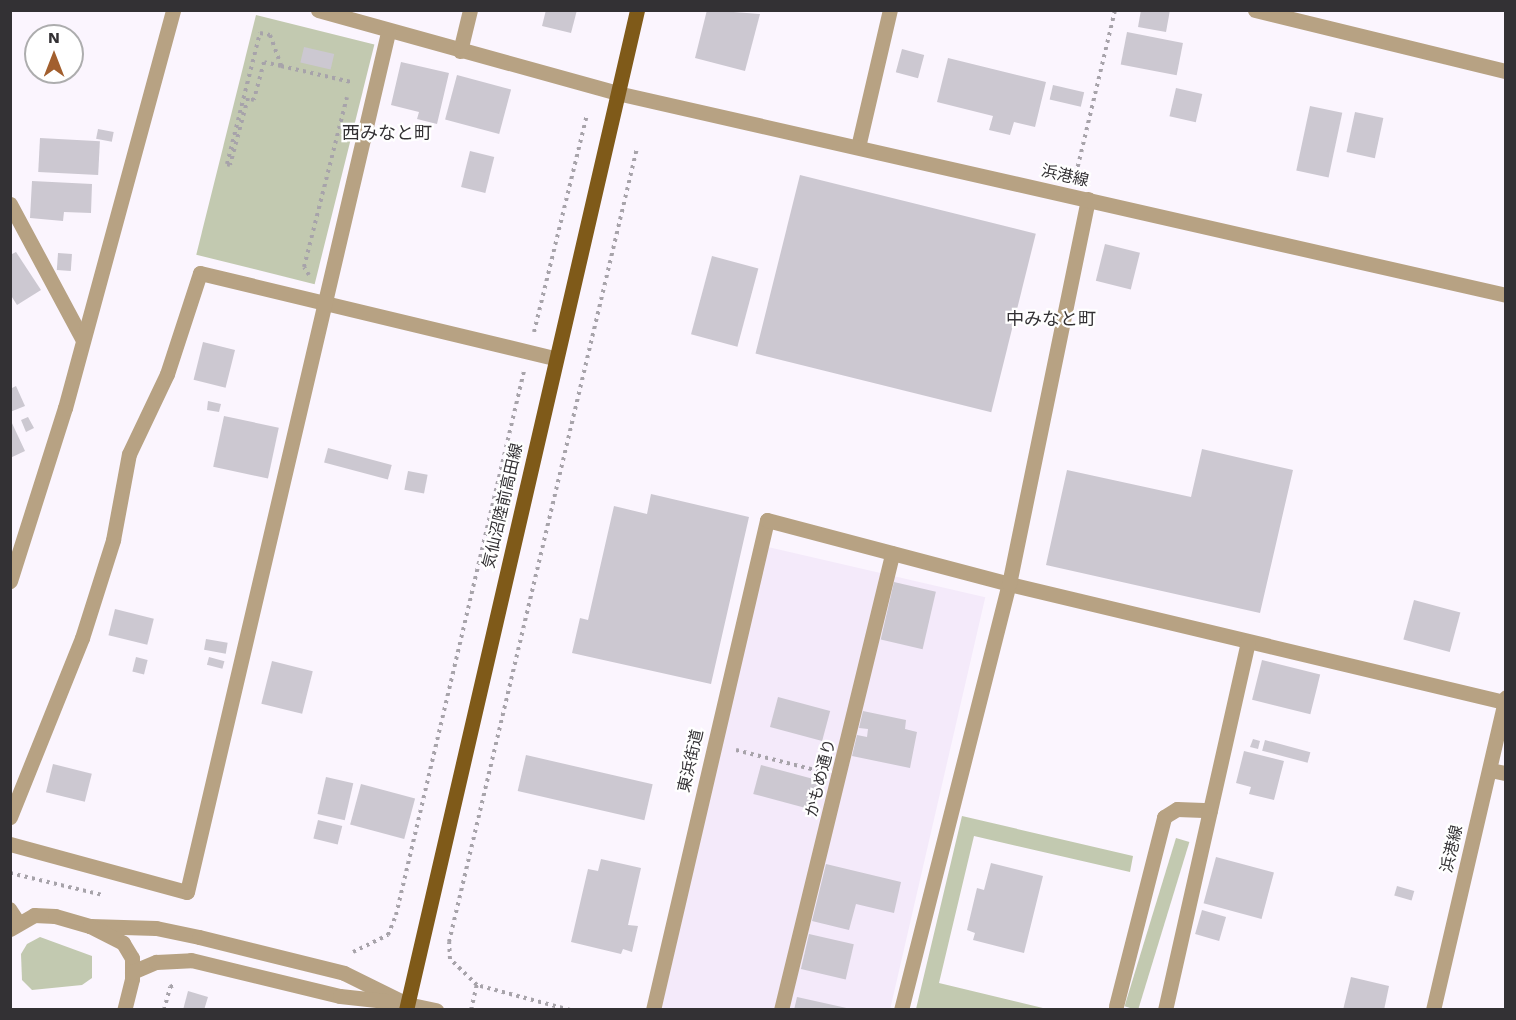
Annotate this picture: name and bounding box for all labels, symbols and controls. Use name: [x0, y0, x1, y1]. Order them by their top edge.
north arrow: [24, 24, 84, 84]
text: N: [48, 28, 60, 47]
district label: 西みなと町: [342, 122, 432, 144]
street label: 浜港線: [1039, 161, 1091, 191]
district label: 中みなと町: [1006, 308, 1096, 330]
street label: 気仙沼陸前高田線: [479, 441, 527, 571]
street label: 東浜街道: [674, 728, 708, 794]
street label: かもめ通り: [802, 737, 840, 819]
street label: 浜港線: [1437, 823, 1467, 875]

